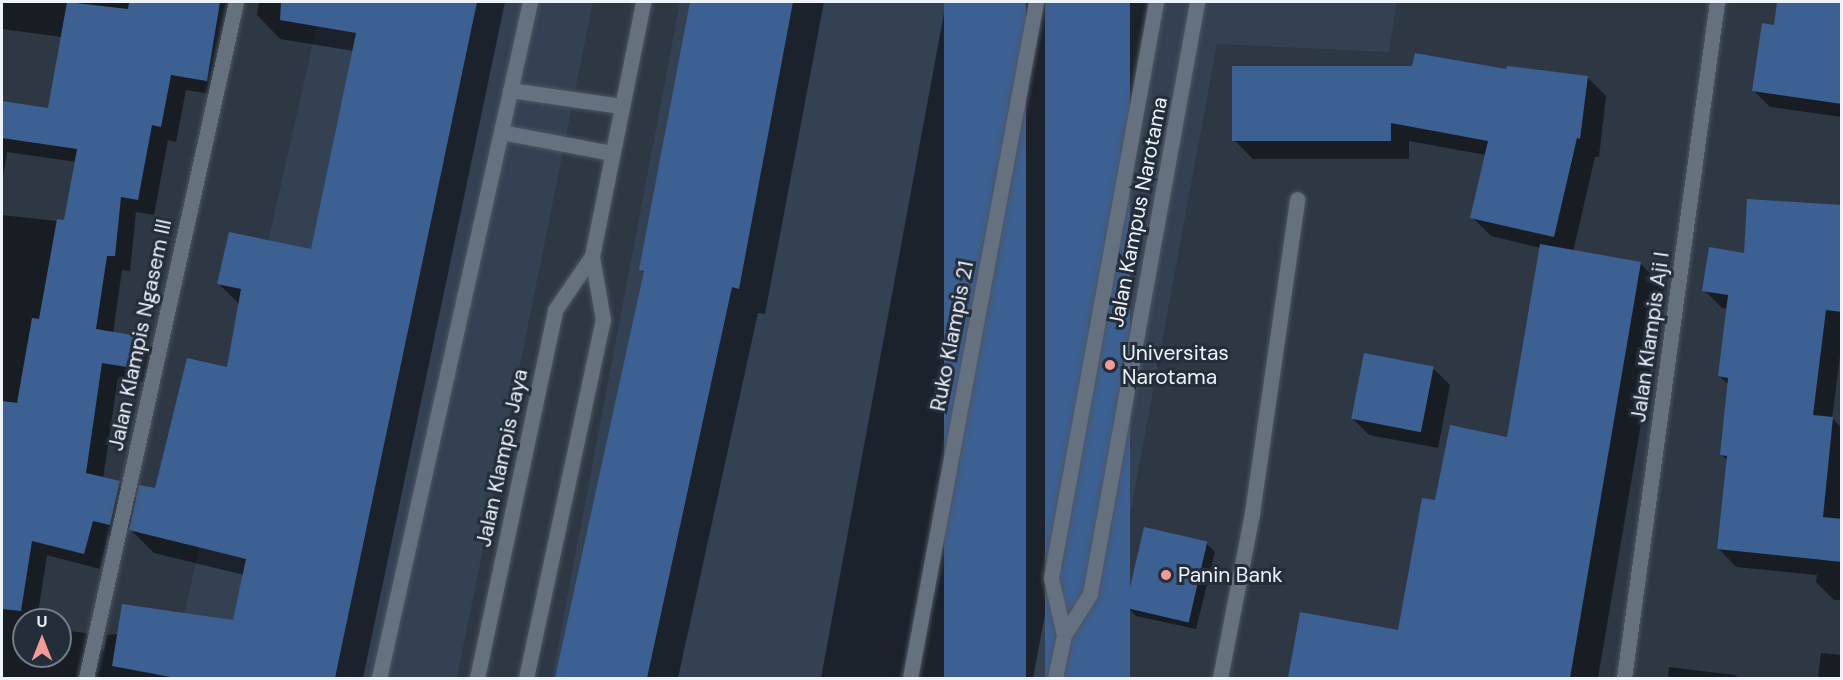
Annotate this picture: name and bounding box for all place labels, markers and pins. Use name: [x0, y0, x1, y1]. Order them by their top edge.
place label: Universitas Narotama: [1122, 340, 1229, 390]
marker: Universitas Narotama: [1103, 358, 1117, 372]
place label: Panin Bank: [1178, 562, 1283, 588]
marker: Panin Bank: [1159, 568, 1173, 582]

